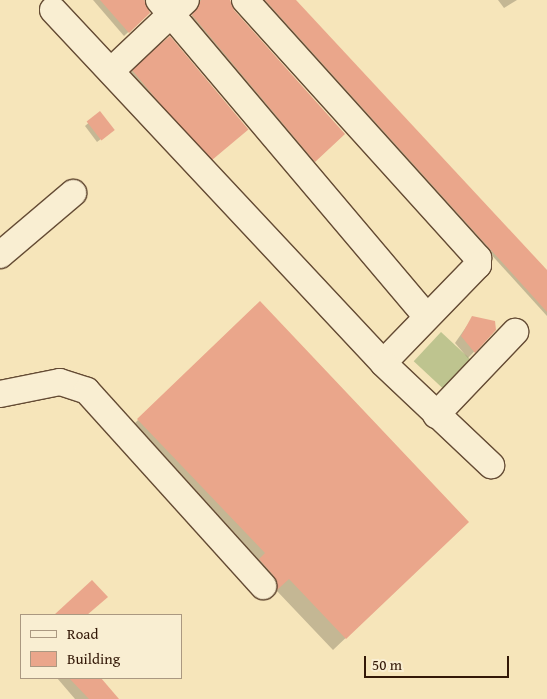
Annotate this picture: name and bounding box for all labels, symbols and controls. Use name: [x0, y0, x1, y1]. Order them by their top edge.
legend: [20, 614, 182, 679]
text: Road: [67, 623, 98, 644]
scale bar: [367, 646, 512, 678]
text: Building: [67, 648, 120, 669]
text: 50 m: [372, 654, 402, 675]

